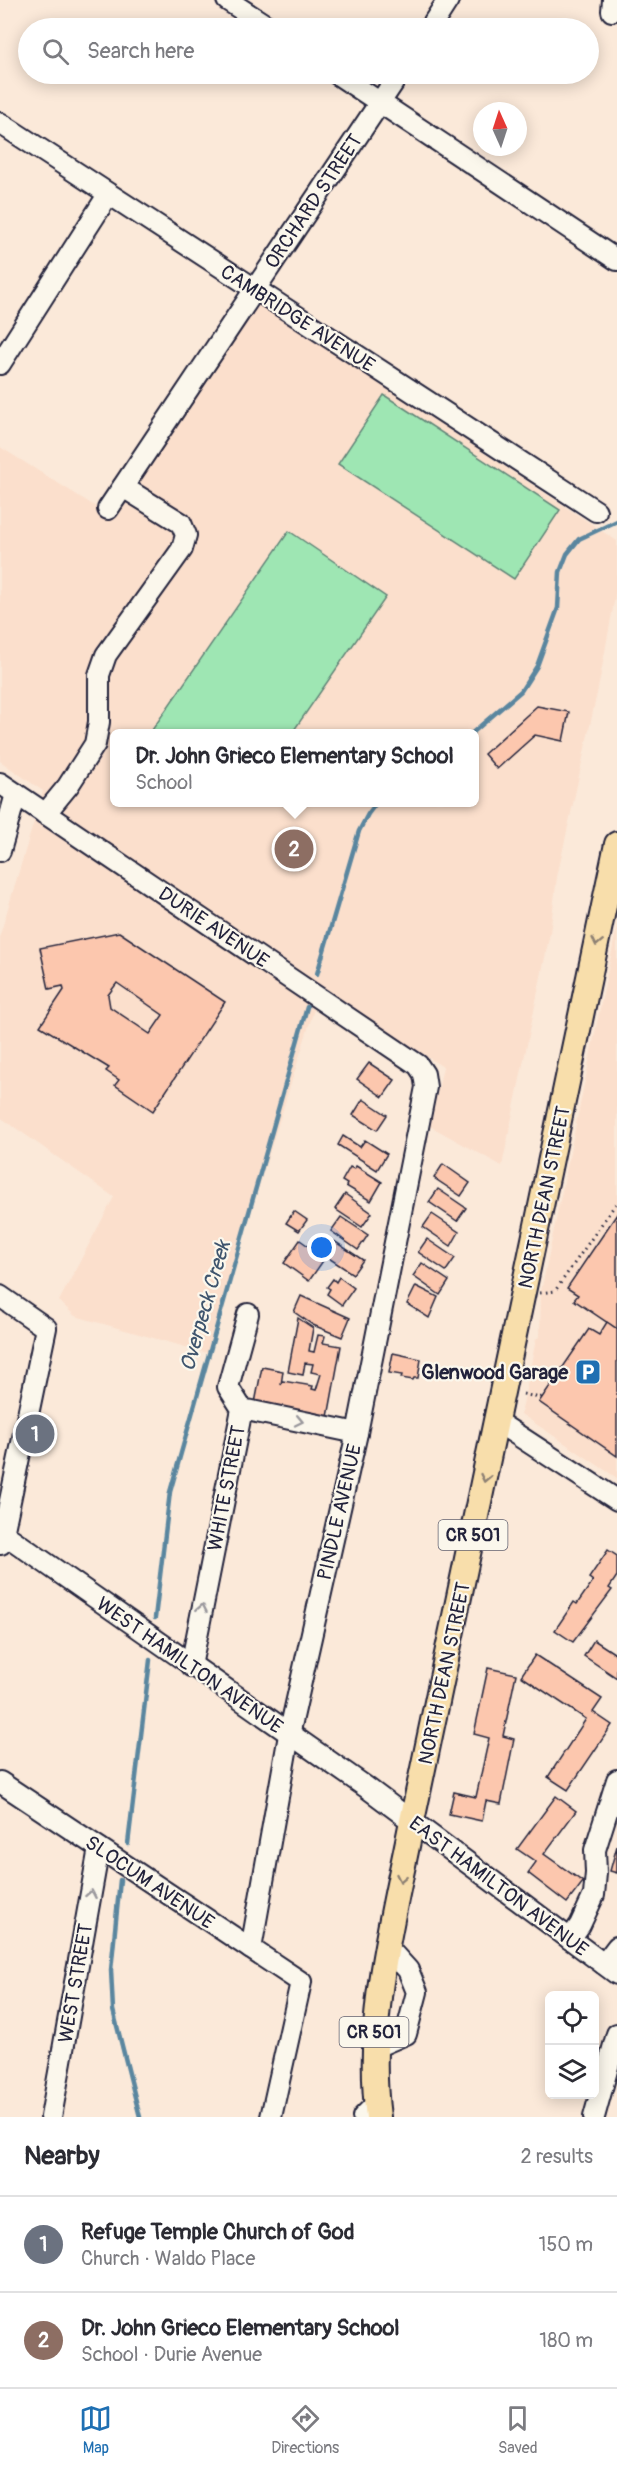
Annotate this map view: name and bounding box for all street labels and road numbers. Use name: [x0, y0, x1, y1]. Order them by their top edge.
street label: ORCHARD STREET: [259, 129, 368, 273]
street label: CAMBRIDGE AVENUE: [216, 259, 380, 378]
street label: DURIE AVENUE: [154, 881, 274, 974]
street label: NORTH DEAN STREET: [513, 1104, 576, 1291]
street label: WHITE STREET: [202, 1423, 251, 1553]
street label: PINDLE AVENUE: [312, 1442, 367, 1583]
road number: CR 501: [438, 1520, 508, 1550]
street label: NORTH DEAN STREET: [413, 1580, 476, 1767]
street label: WEST HAMILTON AVENUE: [92, 1592, 288, 1739]
street label: EAST HAMILTON AVENUE: [404, 1811, 593, 1962]
street label: SLOCUM AVENUE: [80, 1830, 219, 1935]
street label: WEST STREET: [53, 1921, 98, 2045]
road number: CR 501: [340, 2017, 409, 2047]

